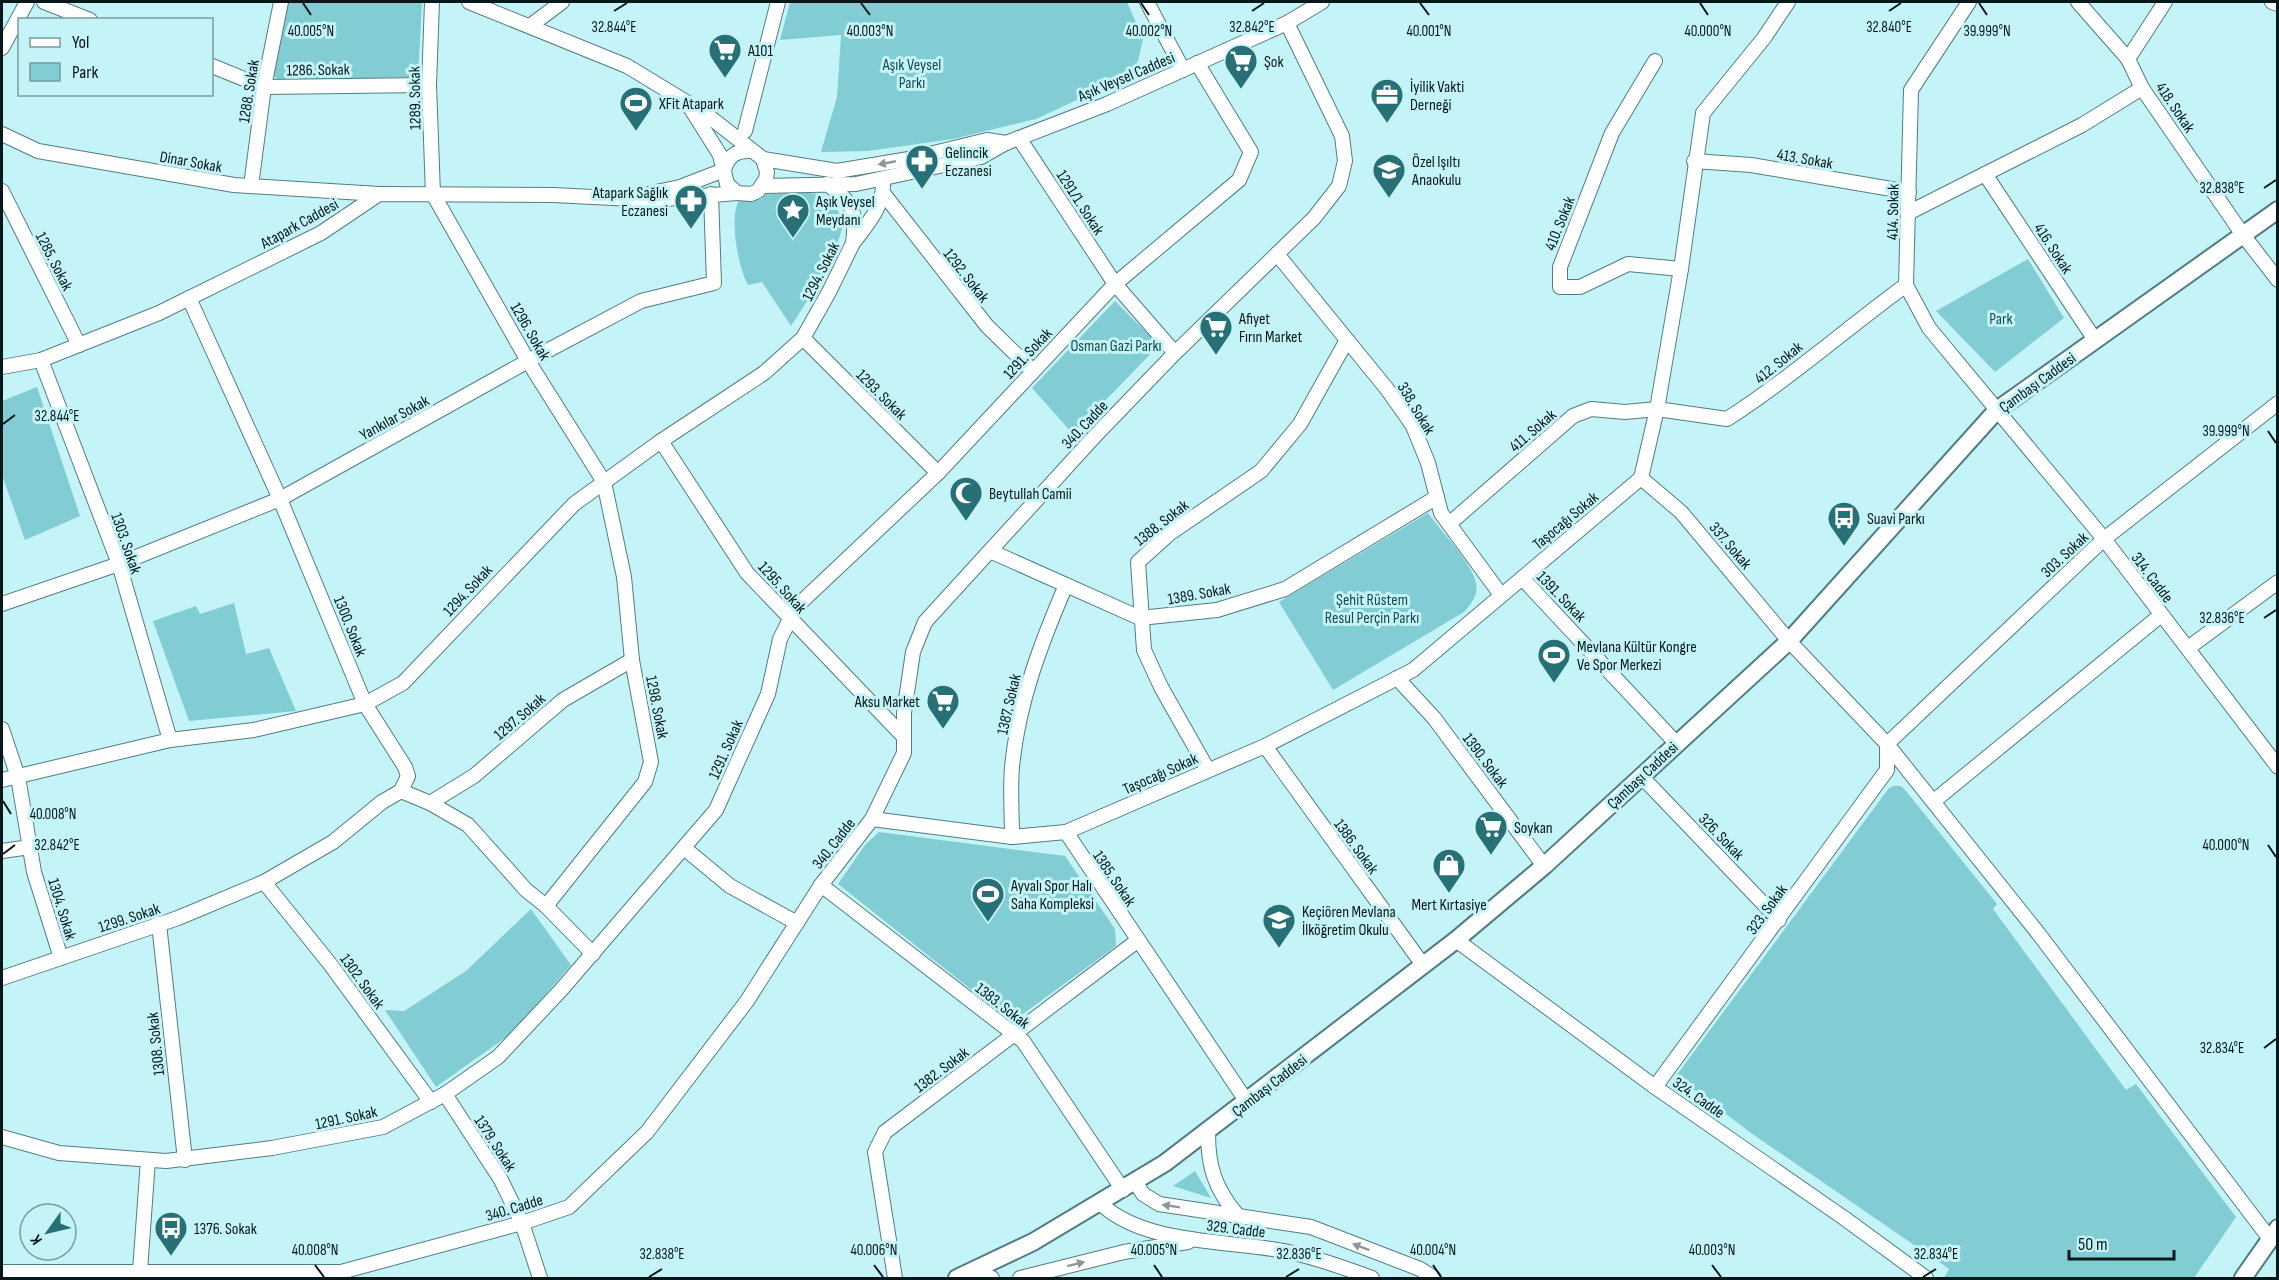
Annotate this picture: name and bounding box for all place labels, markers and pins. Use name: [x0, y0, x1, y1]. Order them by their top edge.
supermarket icon: A101: [707, 32, 743, 79]
place label: A101: [747, 42, 774, 61]
supermarket icon: Şok: [1223, 43, 1259, 90]
place label: Şok: [1264, 53, 1284, 72]
office icon: İyilik Vakti Derneği: [1369, 77, 1405, 124]
place label: İyilik Vakti Derneği: [1410, 78, 1464, 115]
sports icon: XFit Atapark: [618, 85, 654, 132]
place label: XFit Atapark: [658, 95, 724, 114]
pharmacy icon: Gelincik Eczanesi: [904, 143, 940, 190]
place label: Gelincik Eczanesi: [945, 144, 992, 181]
school or university icon: Özel Işıltı Anaokulu: [1371, 152, 1407, 199]
place label: Özel Işıltı Anaokulu: [1411, 153, 1461, 190]
pharmacy icon: Atapark Sağlık Eczanesi: [673, 183, 709, 230]
place label: Atapark Sağlık Eczanesi: [592, 184, 668, 221]
place icon: Aşık Veysel Meydanı: [775, 192, 811, 239]
place label: Aşık Veysel Meydanı: [815, 193, 875, 230]
supermarket icon: Afiyet Fırın Market: [1198, 309, 1234, 356]
place label: Afiyet Fırın Market: [1238, 310, 1302, 347]
mosque icon: Beytullah Camii: [948, 475, 984, 522]
place label: Beytullah Camii: [989, 485, 1072, 504]
bus stop icon: Suavi Parkı: [1826, 500, 1862, 547]
place label: Suavi Parkı: [1867, 510, 1925, 529]
sports icon: Mevlana Kültür Kongre Ve Spor Merkezi: [1536, 637, 1572, 684]
place label: Mevlana Kültür Kongre Ve Spor Merkezi: [1577, 638, 1697, 675]
supermarket icon: Aksu Market: [925, 683, 961, 730]
place label: Aksu Market: [854, 693, 920, 712]
supermarket icon: Soykan: [1473, 809, 1509, 856]
place label: Soykan: [1514, 819, 1553, 838]
shop icon: Mert Kırtasiye: [1431, 847, 1467, 894]
sports icon: Ayvalı Spor Halı Saha Kompleksi: [970, 876, 1006, 923]
place label: Ayvalı Spor Halı Saha Kompleksi: [1010, 877, 1094, 914]
place label: Mert Kırtasiye: [1411, 896, 1487, 915]
school or university icon: Keçiören Mevlana İlköğretim Okulu: [1261, 902, 1297, 949]
place label: Keçiören Mevlana İlköğretim Okulu: [1302, 903, 1396, 940]
bus stop icon: 1376. Sokak: [153, 1210, 189, 1257]
place label: 1376. Sokak: [194, 1220, 257, 1239]

